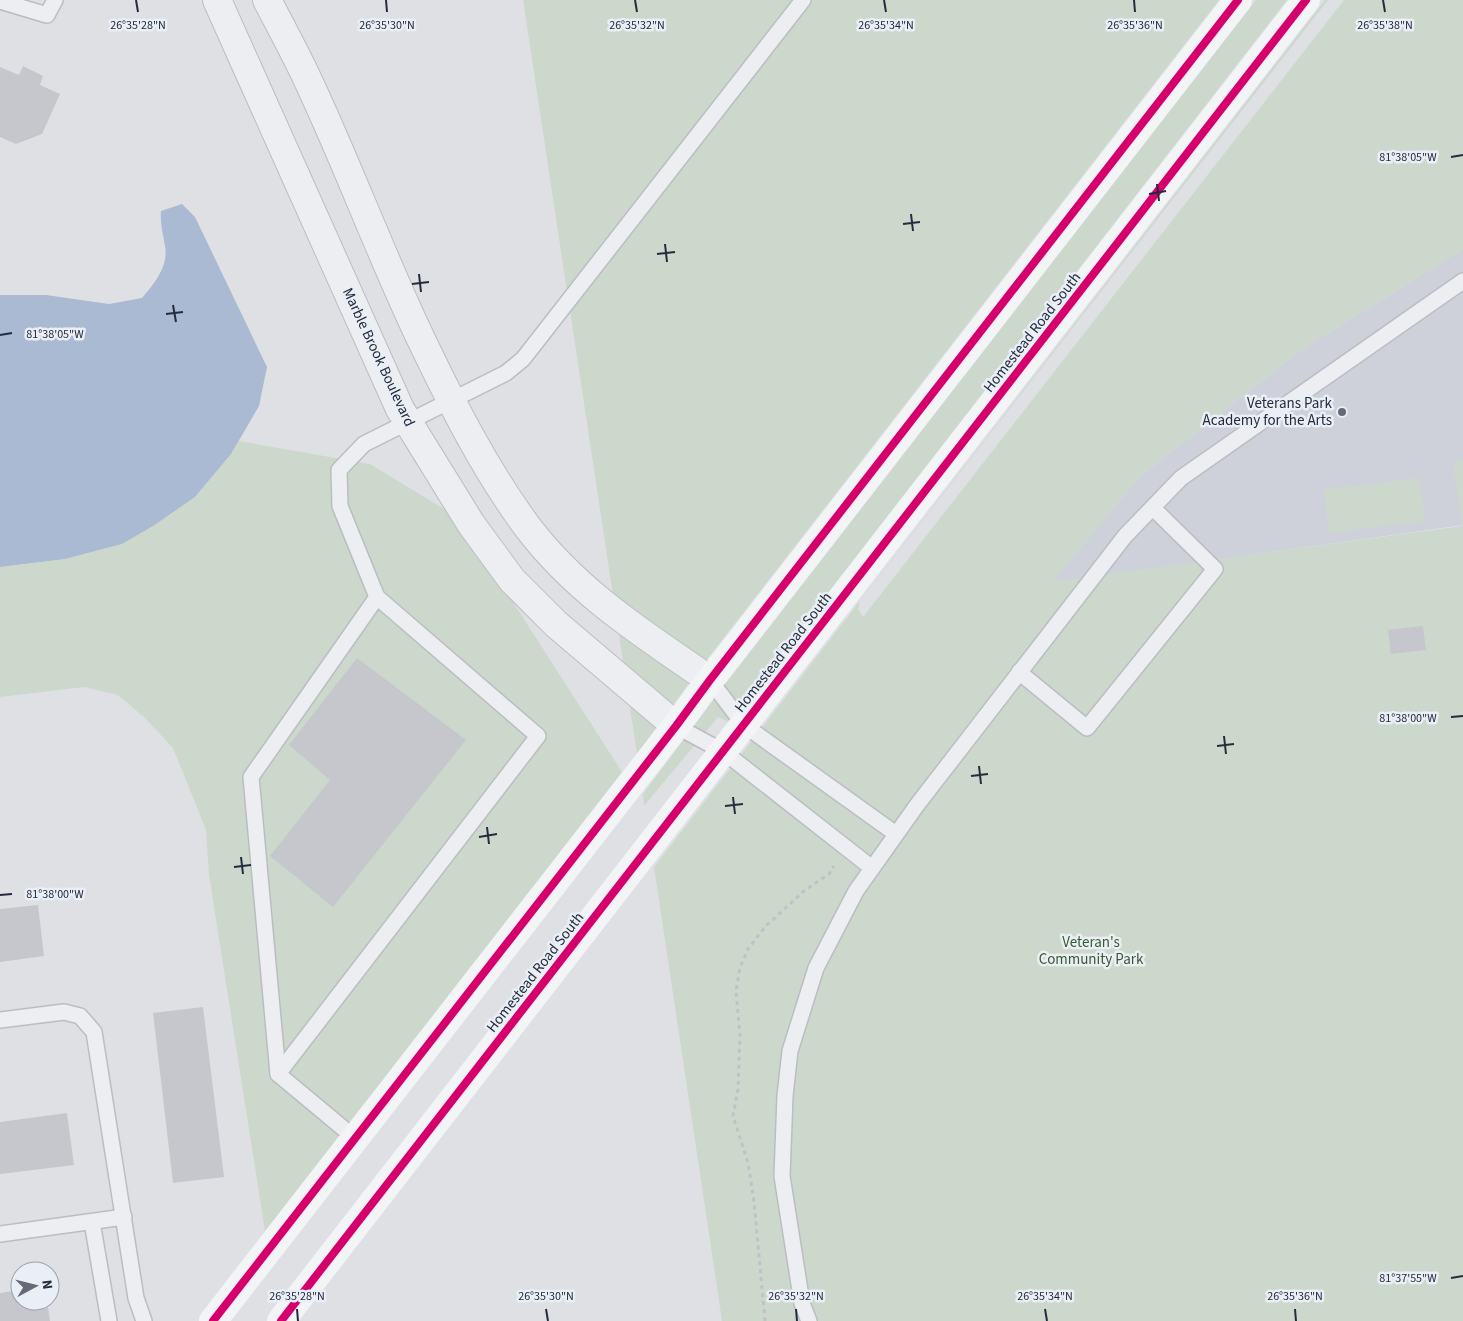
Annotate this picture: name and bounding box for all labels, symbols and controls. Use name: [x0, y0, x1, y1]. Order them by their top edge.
text: 26°35'28"N: [110, 17, 166, 34]
text: 26°35'30"N: [359, 17, 415, 34]
text: 26°35'32"N: [609, 17, 665, 34]
text: 26°35'34"N: [858, 17, 914, 34]
text: 26°35'36"N: [1107, 17, 1163, 34]
text: 26°35'38"N: [1357, 17, 1413, 34]
text: 81°38'05"W: [1379, 149, 1437, 166]
street label: Homestead Road South: [979, 268, 1086, 397]
street label: Marble Brook Boulevard: [337, 284, 420, 430]
text: 81°38'05"W: [26, 326, 84, 343]
place label: Veterans Park Academy for the Arts: [1203, 393, 1333, 431]
marker: Veterans Park Academy for the Arts: [1336, 406, 1348, 418]
street label: Homestead Road South: [730, 588, 837, 717]
text: 81°38'00"W: [1379, 710, 1437, 727]
text: 81°38'00"W: [26, 886, 84, 903]
street label: Homestead Road South: [482, 908, 589, 1037]
park label: Veteran's Community Park: [1039, 932, 1144, 970]
north arrow: [10, 1261, 60, 1311]
text: 81°37'55"W: [1379, 1270, 1437, 1287]
text: N: [36, 1279, 57, 1290]
text: 26°35'28"N: [269, 1288, 325, 1305]
text: 26°35'30"N: [518, 1288, 574, 1305]
text: 26°35'32"N: [768, 1288, 824, 1305]
text: 26°35'34"N: [1017, 1288, 1073, 1305]
text: 26°35'36"N: [1267, 1288, 1323, 1305]

